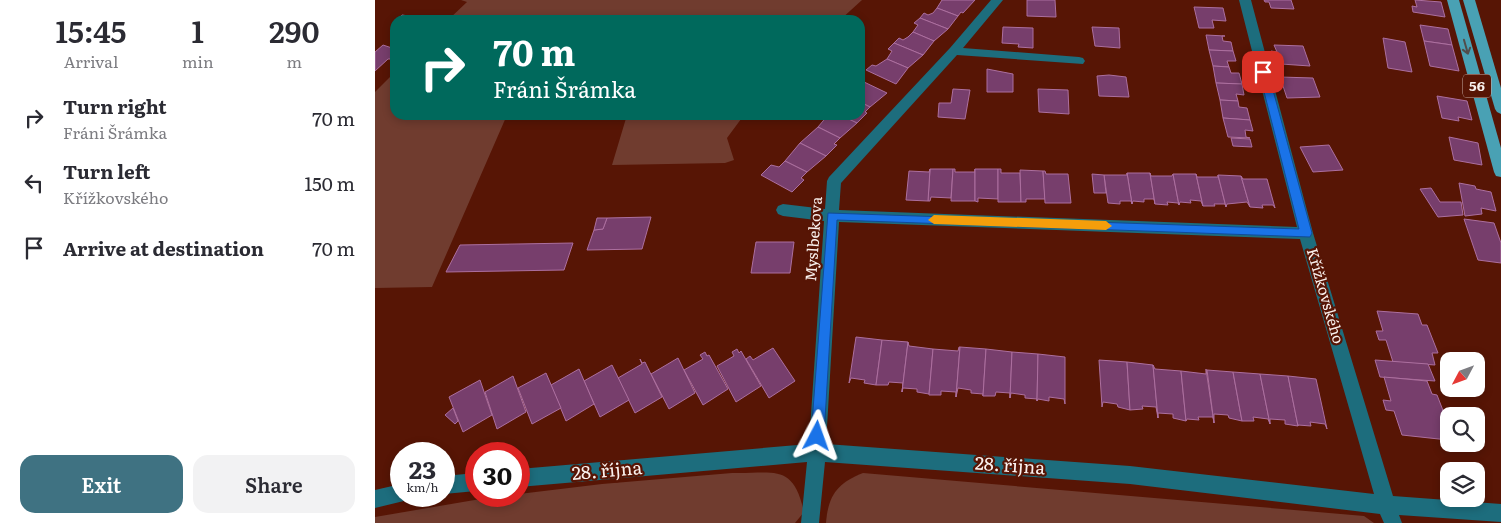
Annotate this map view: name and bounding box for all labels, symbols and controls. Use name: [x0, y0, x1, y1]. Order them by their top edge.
text: 15:45: [56, 8, 126, 52]
text: 1: [192, 8, 204, 52]
text: 290: [269, 8, 319, 52]
text: 70 m: [493, 25, 575, 77]
icon: right: [410, 35, 475, 100]
one-way arrow: [1462, 39, 1472, 55]
text: Arrival: [64, 49, 118, 73]
text: min: [182, 49, 213, 73]
text: m: [286, 49, 302, 73]
pin: [1242, 51, 1284, 93]
icon: arrive: [1249, 58, 1277, 86]
text: Fráni Šrámka: [493, 72, 636, 105]
road number: 56: [1463, 74, 1491, 98]
text: Turn right: [63, 92, 167, 120]
icon: right: [20, 104, 48, 132]
text: 70 m: [312, 104, 355, 132]
text: Fráni Šrámka: [63, 120, 167, 144]
text: Turn left: [63, 157, 150, 185]
icon: left: [20, 169, 48, 197]
text: 150 m: [304, 169, 355, 197]
text: Křížkovského: [63, 185, 168, 209]
street label: Myslbekova: [798, 195, 827, 282]
icon: arrive: [20, 234, 48, 262]
text: Arrive at destination: [63, 234, 264, 262]
text: 70 m: [312, 234, 355, 262]
street label: Křížkovského: [1302, 245, 1351, 346]
north arrow: [1440, 352, 1485, 398]
map controls: [1440, 352, 1485, 507]
button: search: [1440, 407, 1485, 452]
position arrow: [790, 409, 842, 461]
speed limit sign: 30: [465, 442, 530, 507]
street label: 28. října: [974, 449, 1046, 480]
text: 23: [409, 450, 436, 487]
street label: 28. října: [571, 453, 643, 486]
button: Exit: [20, 455, 183, 513]
button: Share: [193, 455, 355, 513]
button: layers: [1440, 462, 1485, 507]
text: km/h: [407, 478, 438, 496]

